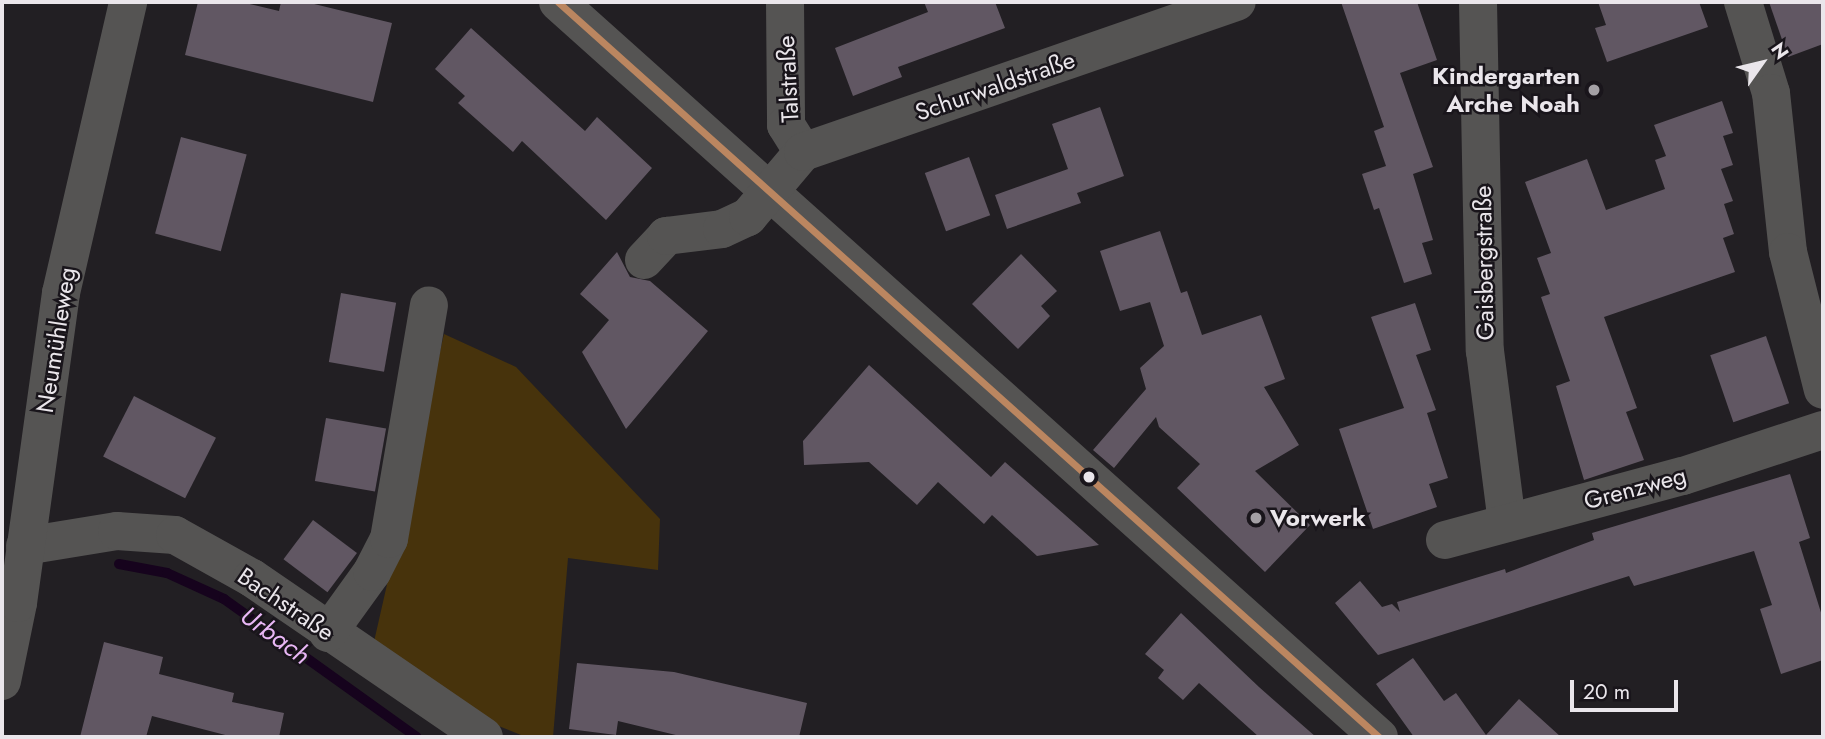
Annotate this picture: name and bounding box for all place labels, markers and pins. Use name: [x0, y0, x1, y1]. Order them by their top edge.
place label: Kindergarten Arche Noah: [1432, 62, 1580, 118]
marker: Kindergarten Arche Noah: [1586, 82, 1602, 98]
unlabelled marker: [1082, 470, 1096, 484]
place label: Vorwerk: [1270, 504, 1366, 532]
marker: Vorwerk: [1248, 510, 1264, 526]

